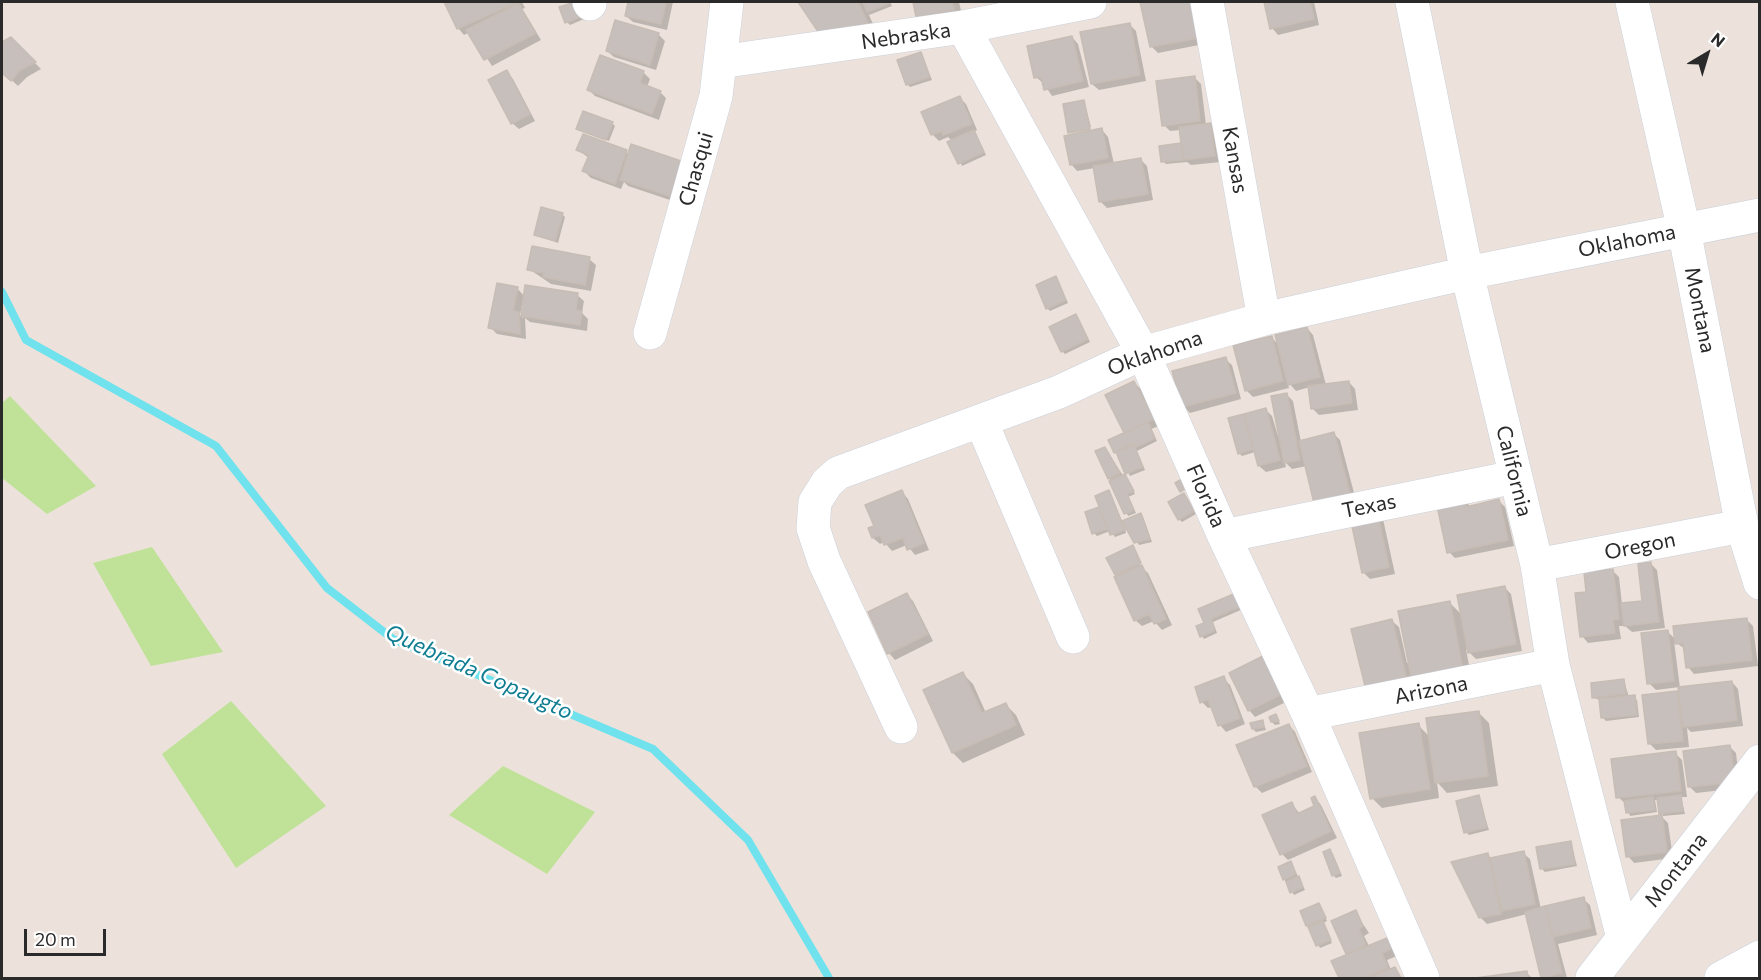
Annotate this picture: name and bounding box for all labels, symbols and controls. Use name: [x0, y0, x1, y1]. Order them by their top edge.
street label: Nebraska: [859, 17, 953, 55]
north arrow: [1677, 24, 1737, 84]
text: N: [1708, 28, 1729, 51]
street label: Kansas: [1217, 125, 1253, 195]
street label: Chasqui: [673, 129, 719, 209]
street label: Oklahoma: [1576, 219, 1678, 263]
street label: Montana: [1679, 265, 1721, 355]
street label: Oklahoma: [1104, 325, 1206, 381]
street label: California: [1490, 423, 1538, 519]
street label: Florida: [1181, 460, 1231, 532]
street label: Texas: [1340, 488, 1398, 524]
street label: Oregon: [1602, 527, 1678, 565]
water label: Quebrada Copaugto: [381, 619, 577, 725]
street label: Arizona: [1392, 671, 1470, 709]
street label: Montana: [1639, 828, 1713, 912]
scale bar: [27, 917, 110, 955]
text: 20 m: [35, 928, 76, 950]

